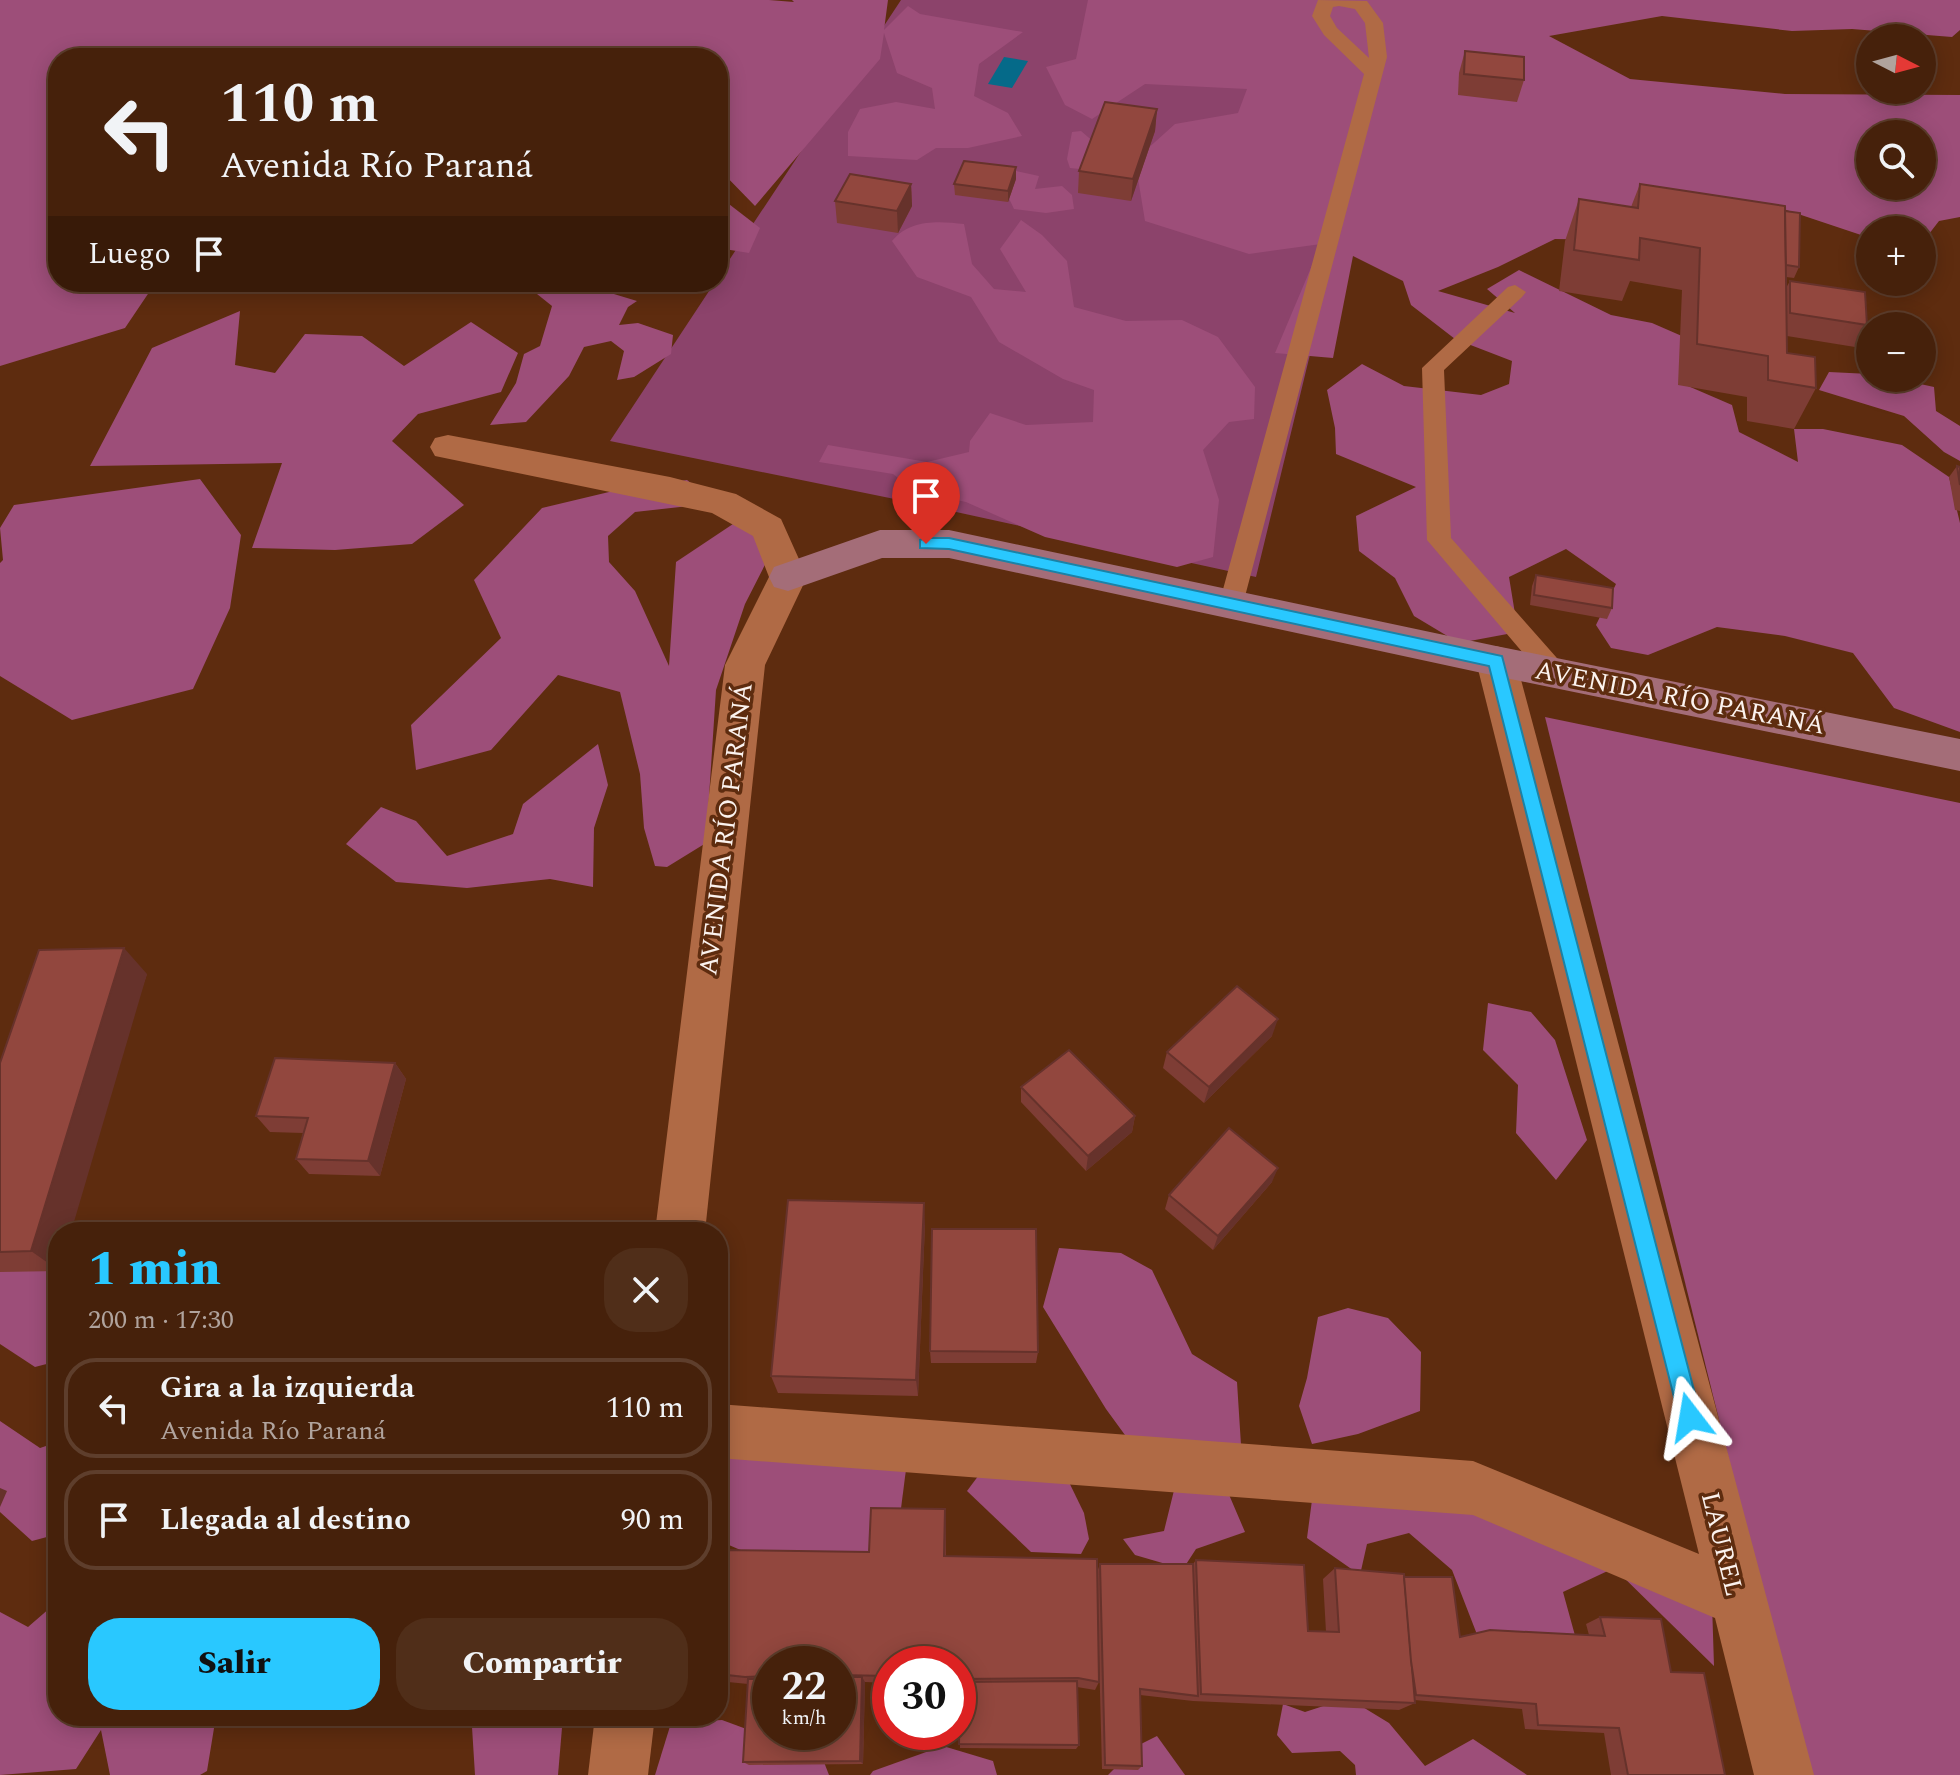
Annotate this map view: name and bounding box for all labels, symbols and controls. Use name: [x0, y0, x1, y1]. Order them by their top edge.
north arrow: [1856, 24, 1936, 104]
map controls: [1856, 24, 1936, 392]
text: 110 m: [220, 62, 379, 147]
icon: left: [88, 80, 192, 184]
button: search: [1856, 120, 1936, 200]
text: Avenida Río Paraná: [220, 139, 533, 194]
button: +: [1856, 216, 1936, 296]
text: Luego: [88, 231, 171, 277]
icon: arrive: [187, 232, 231, 276]
button: −: [1856, 312, 1936, 392]
pin: [892, 462, 960, 544]
icon: arrive: [904, 474, 948, 518]
street label: AVENIDA RÍO PARANÁ: [1532, 650, 1828, 746]
street label: AVENIDA RÍO PARANÁ: [688, 680, 764, 978]
text: 1 min: [88, 1233, 221, 1306]
button: close: [604, 1248, 688, 1332]
text: 200 m · 17:30: [88, 1300, 234, 1340]
text: Gira a la izquierda: [160, 1365, 415, 1411]
position arrow: [1648, 1375, 1732, 1459]
text: 110 m: [606, 1385, 684, 1431]
icon: left: [92, 1386, 136, 1430]
text: Avenida Río Paraná: [160, 1411, 386, 1451]
street label: LAUREL: [1690, 1488, 1754, 1600]
text: Llegada al destino: [160, 1497, 411, 1543]
text: 90 m: [621, 1497, 684, 1543]
icon: arrive: [92, 1498, 136, 1542]
button: Salir: [88, 1618, 380, 1710]
button: Compartir: [396, 1618, 688, 1710]
speed limit sign: 30: [872, 1646, 976, 1750]
text: 22: [782, 1657, 826, 1718]
text: km/h: [782, 1703, 827, 1733]

